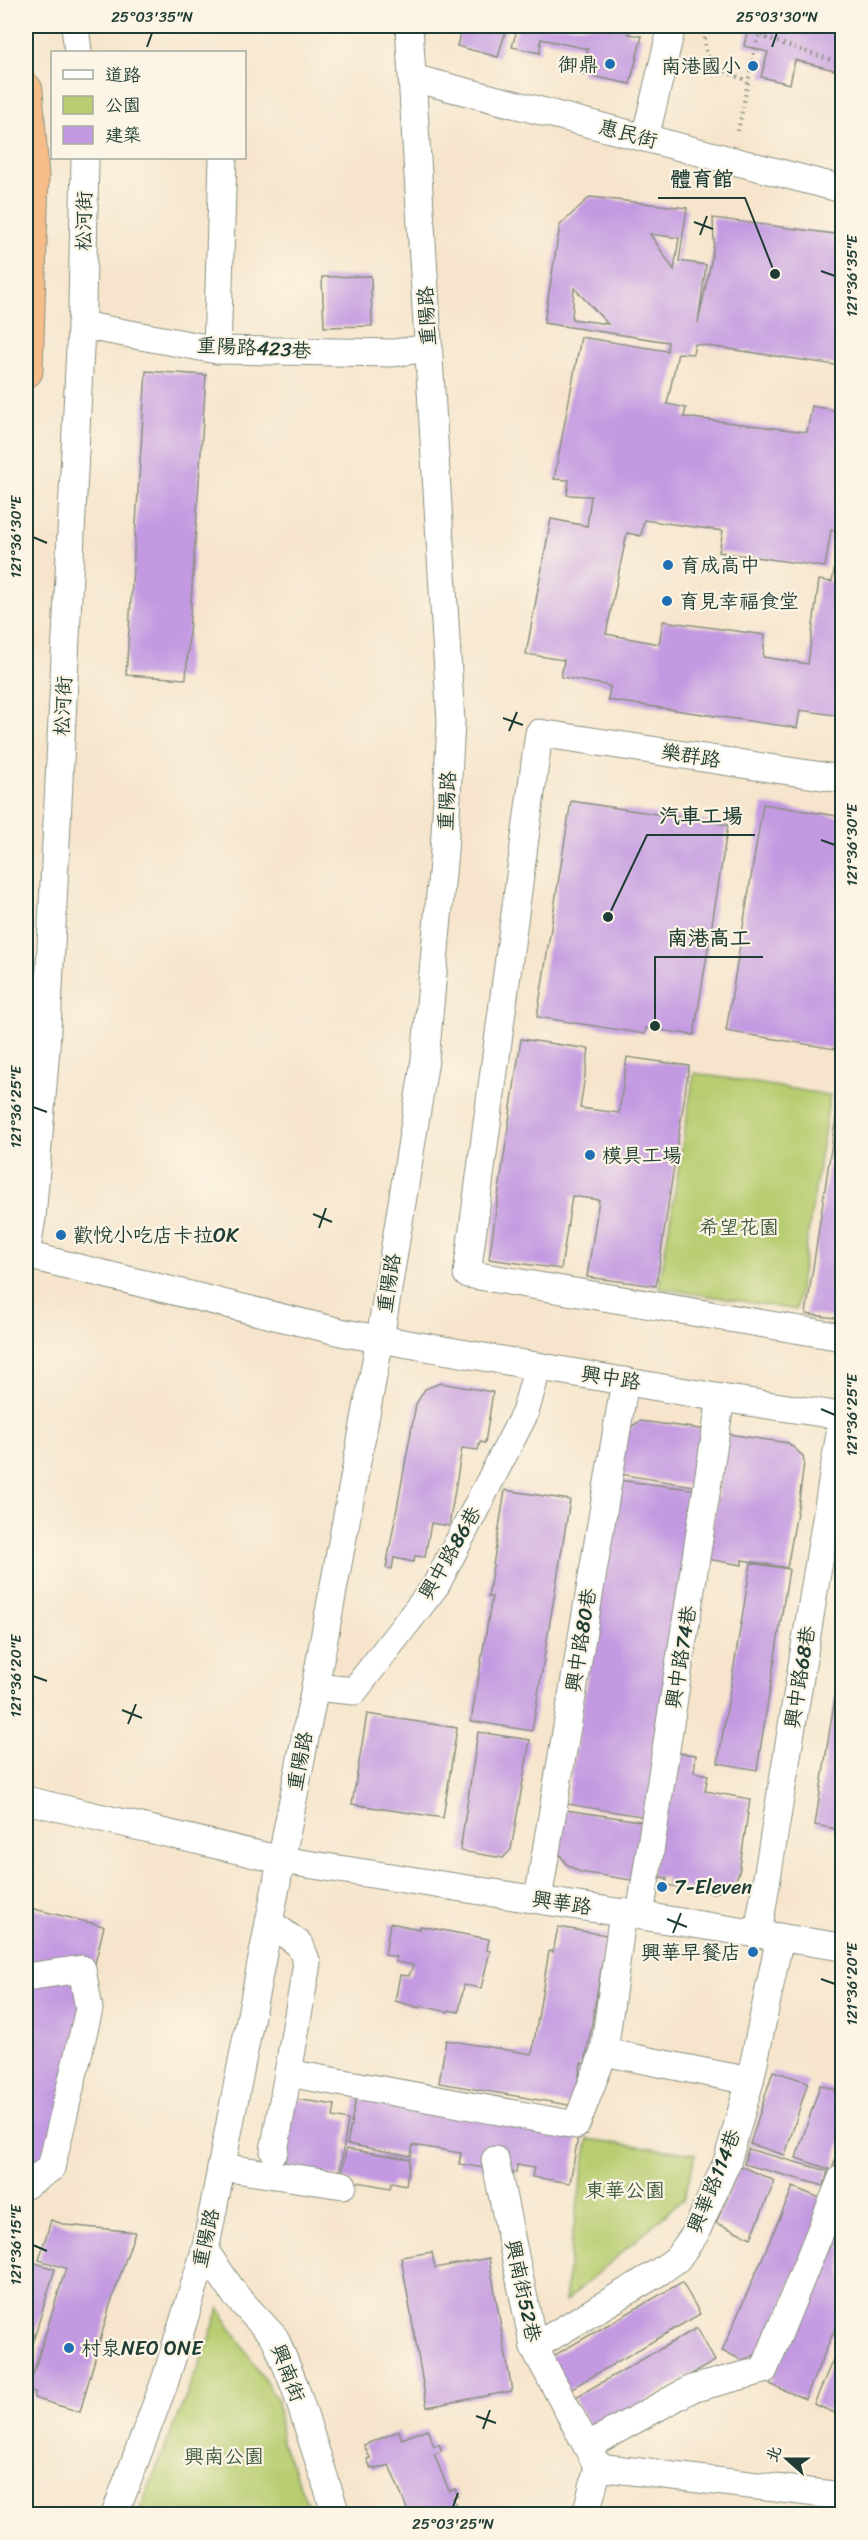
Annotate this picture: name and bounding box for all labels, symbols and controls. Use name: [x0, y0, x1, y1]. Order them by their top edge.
text: 25°03'35"N: [111, 4, 193, 30]
text: 25°03'30"N: [736, 4, 819, 30]
place label: 御鼎: [558, 47, 598, 82]
place label: 南港國小: [661, 49, 741, 84]
legend: [51, 51, 246, 159]
marker: 御鼎: [603, 57, 617, 71]
text: 道路: [105, 59, 141, 91]
marker: 南港國小: [746, 59, 760, 73]
text: 公園: [105, 89, 141, 121]
street label: 惠民街: [594, 109, 662, 159]
text: 建築: [105, 119, 141, 151]
callout: 體育館: [658, 159, 745, 198]
text: 體育館: [671, 160, 734, 198]
street label: 松河街: [66, 191, 102, 251]
text: 121°36'35"E: [839, 233, 865, 317]
street label: 重陽路: [408, 284, 446, 347]
street label: 重陽路423巷: [196, 328, 313, 369]
text: 121°36'30"E: [3, 494, 29, 578]
place label: 育成高中: [680, 548, 760, 583]
marker: 育成高中: [661, 558, 675, 572]
place label: 育見幸福食堂: [679, 584, 799, 619]
marker: 育見幸福食堂: [660, 594, 674, 608]
street label: 松河街: [44, 675, 82, 737]
street label: 樂群路: [659, 734, 724, 778]
street label: 重陽路: [428, 769, 466, 832]
callout: 汽車工場: [647, 796, 755, 835]
text: 汽車工場: [659, 797, 743, 835]
text: 121°36'30"E: [839, 802, 865, 886]
callout: 南港高工: [655, 918, 763, 957]
text: 南港高工: [667, 919, 751, 957]
text: 121°36'25"E: [3, 1064, 29, 1148]
place label: 模具工場: [602, 1138, 682, 1173]
marker: 模具工場: [583, 1148, 597, 1162]
park label: 希望花園: [699, 1210, 779, 1245]
place label: 歡悅小吃店卡拉OK: [73, 1218, 240, 1253]
marker: 歡悅小吃店卡拉OK: [54, 1228, 68, 1242]
street label: 重陽路: [367, 1250, 411, 1315]
street label: 興中路: [579, 1356, 644, 1400]
text: 121°36'25"E: [839, 1372, 865, 1456]
street label: 興中路86巷: [409, 1499, 492, 1607]
street label: 興中路80巷: [556, 1585, 607, 1694]
street label: 興中路74巷: [656, 1602, 707, 1711]
street label: 興中路68巷: [775, 1622, 826, 1731]
text: 121°36'20"E: [3, 1633, 29, 1717]
street label: 重陽路: [277, 1727, 323, 1794]
place label: 7-Eleven: [674, 1870, 752, 1905]
marker: 7-Eleven: [655, 1880, 669, 1894]
street label: 興華路: [530, 1881, 595, 1925]
place label: 興華早餐店: [641, 1935, 741, 1970]
text: 121°36'20"E: [839, 1941, 865, 2025]
marker: 興華早餐店: [746, 1945, 760, 1959]
street label: 興華路114巷: [677, 2123, 751, 2238]
park label: 東華公園: [585, 2173, 665, 2208]
text: 121°36'15"E: [3, 2203, 29, 2285]
street label: 重陽路: [182, 2204, 230, 2271]
street label: 興南街52巷: [495, 2237, 551, 2346]
place label: 村泉NEO ONE: [81, 2331, 204, 2366]
street label: 興南街: [261, 2339, 315, 2407]
marker: 村泉NEO ONE: [62, 2341, 76, 2355]
north arrow: [757, 2429, 817, 2489]
park label: 興南公園: [184, 2439, 264, 2474]
text: 北: [757, 2441, 790, 2466]
text: 25°03'25"N: [412, 2511, 495, 2537]

